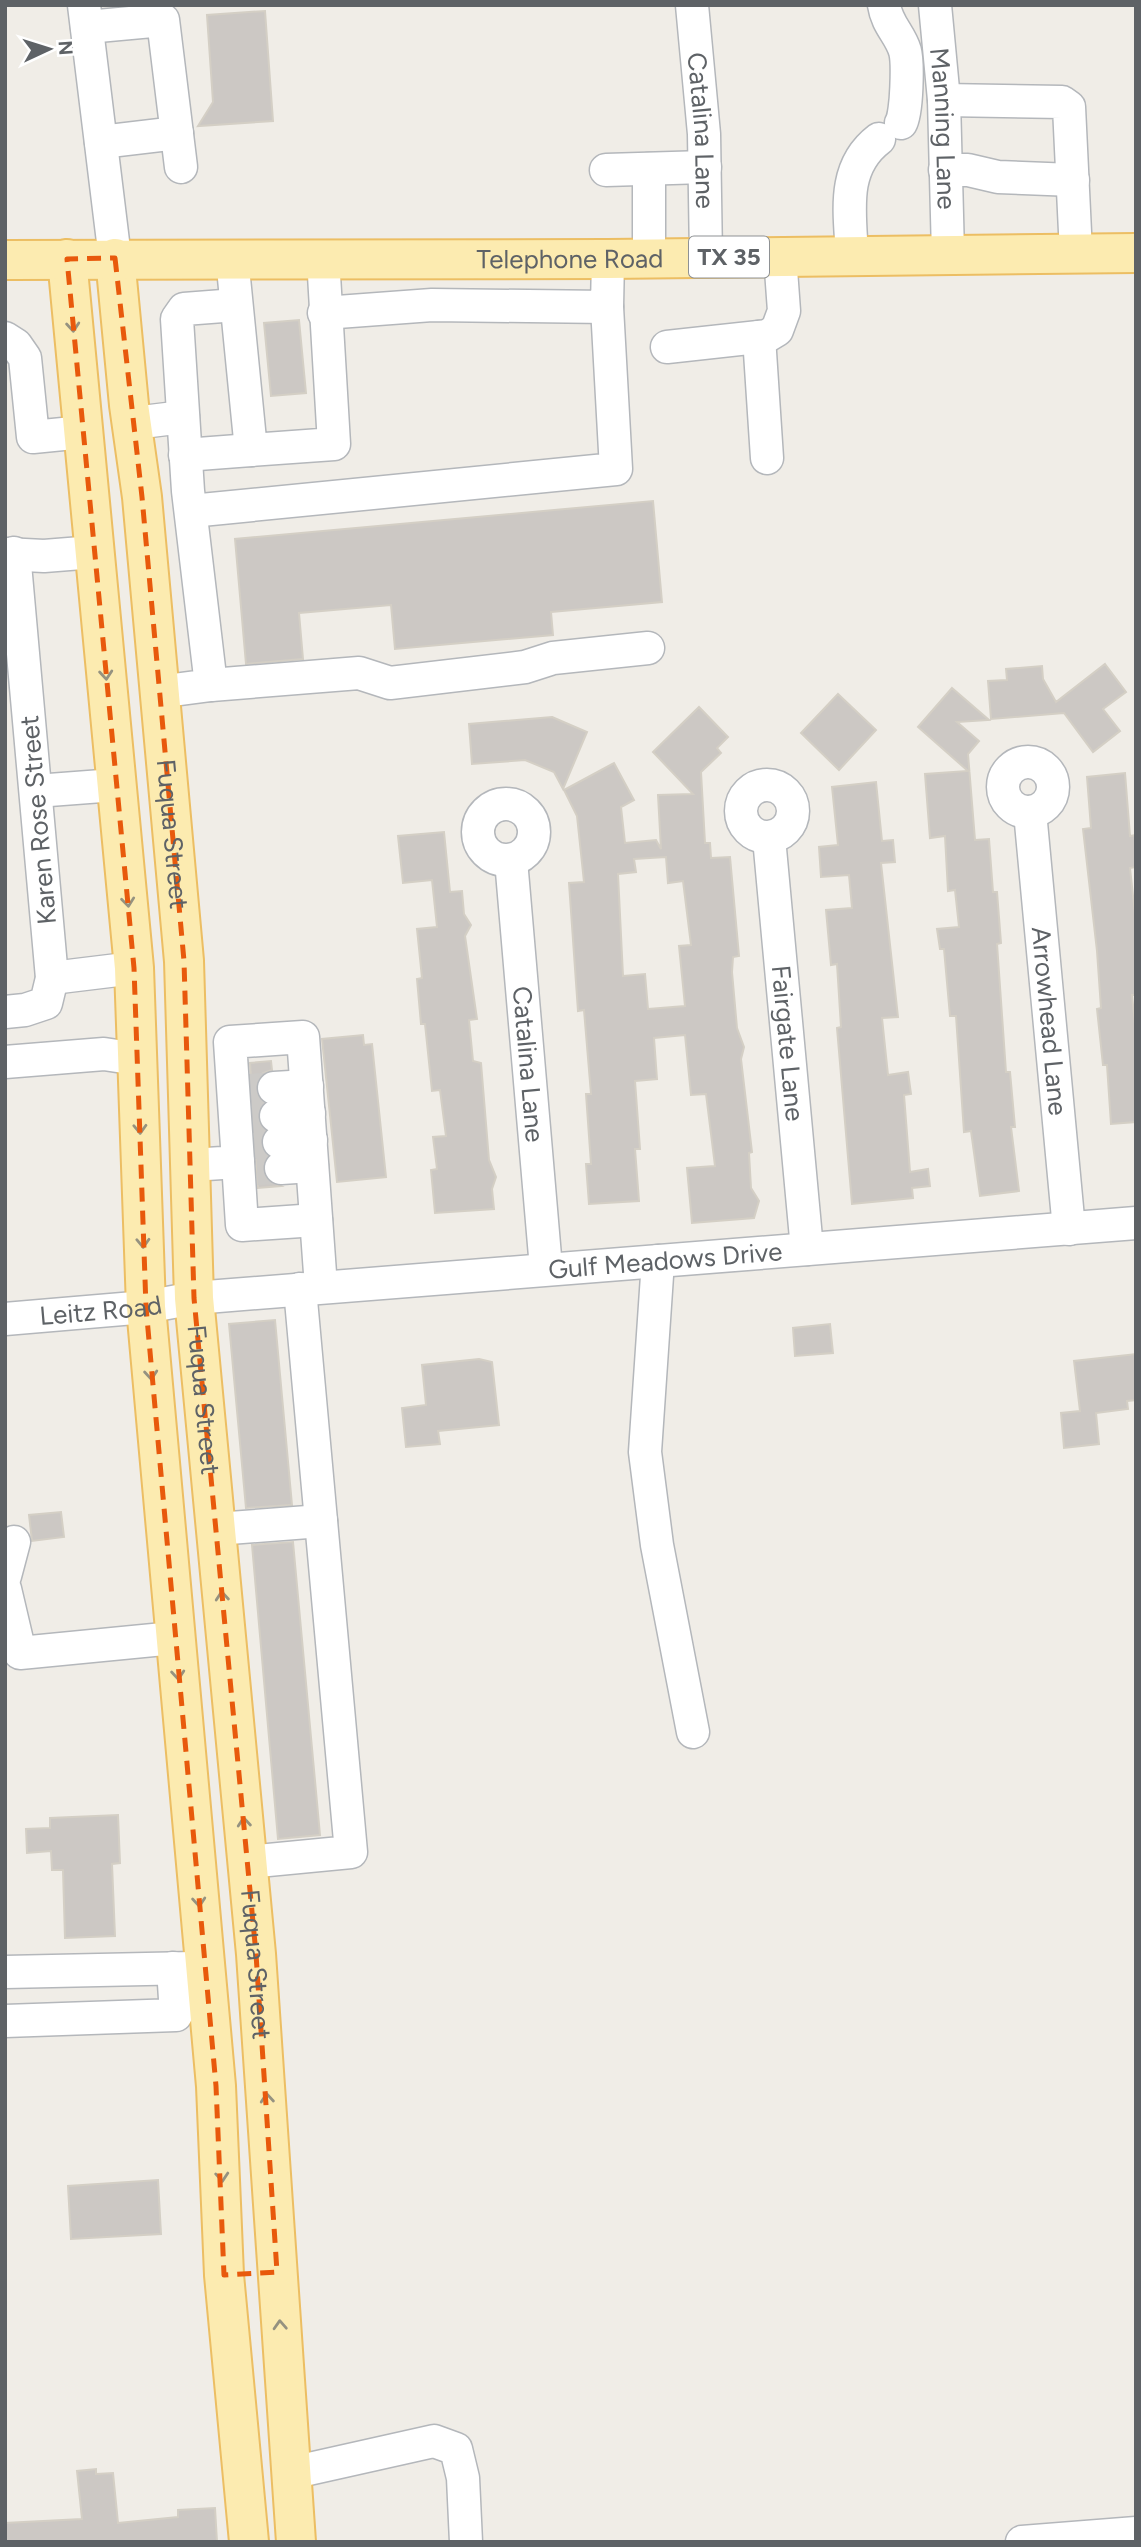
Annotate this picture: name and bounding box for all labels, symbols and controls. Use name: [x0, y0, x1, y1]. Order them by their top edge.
north arrow: [14, 14, 84, 84]
text: N: [53, 40, 77, 56]
street label: Manning Lane: [923, 46, 963, 210]
street label: Catalina Lane: [680, 51, 721, 209]
road number: TX 35: [689, 236, 769, 278]
street label: Telephone Road: [477, 242, 664, 275]
one-way arrow: [65, 322, 80, 333]
one-way arrow: [98, 670, 113, 681]
street label: Karen Rose Street: [13, 714, 63, 926]
street label: Fuqua Street: [150, 758, 195, 911]
one-way arrow: [120, 896, 135, 908]
street label: Arrowhead Lane: [1025, 925, 1074, 1117]
street label: Fairgate Lane: [765, 964, 811, 1123]
street label: Catalina Lane: [506, 985, 551, 1144]
one-way arrow: [132, 1124, 147, 1135]
street label: Gulf Meadows Drive: [547, 1235, 783, 1286]
one-way arrow: [136, 1238, 151, 1249]
street label: Leitz Road: [38, 1288, 165, 1332]
street label: Fuqua Street: [181, 1324, 227, 1476]
one-way arrow: [144, 1369, 159, 1381]
one-way arrow: [215, 1590, 230, 1601]
one-way arrow: [170, 1670, 185, 1681]
one-way arrow: [236, 1817, 251, 1828]
street label: Fuqua Street: [234, 1888, 278, 2041]
one-way arrow: [192, 1896, 207, 1907]
one-way arrow: [260, 2092, 275, 2103]
one-way arrow: [214, 2172, 229, 2183]
one-way arrow: [273, 2319, 288, 2330]

